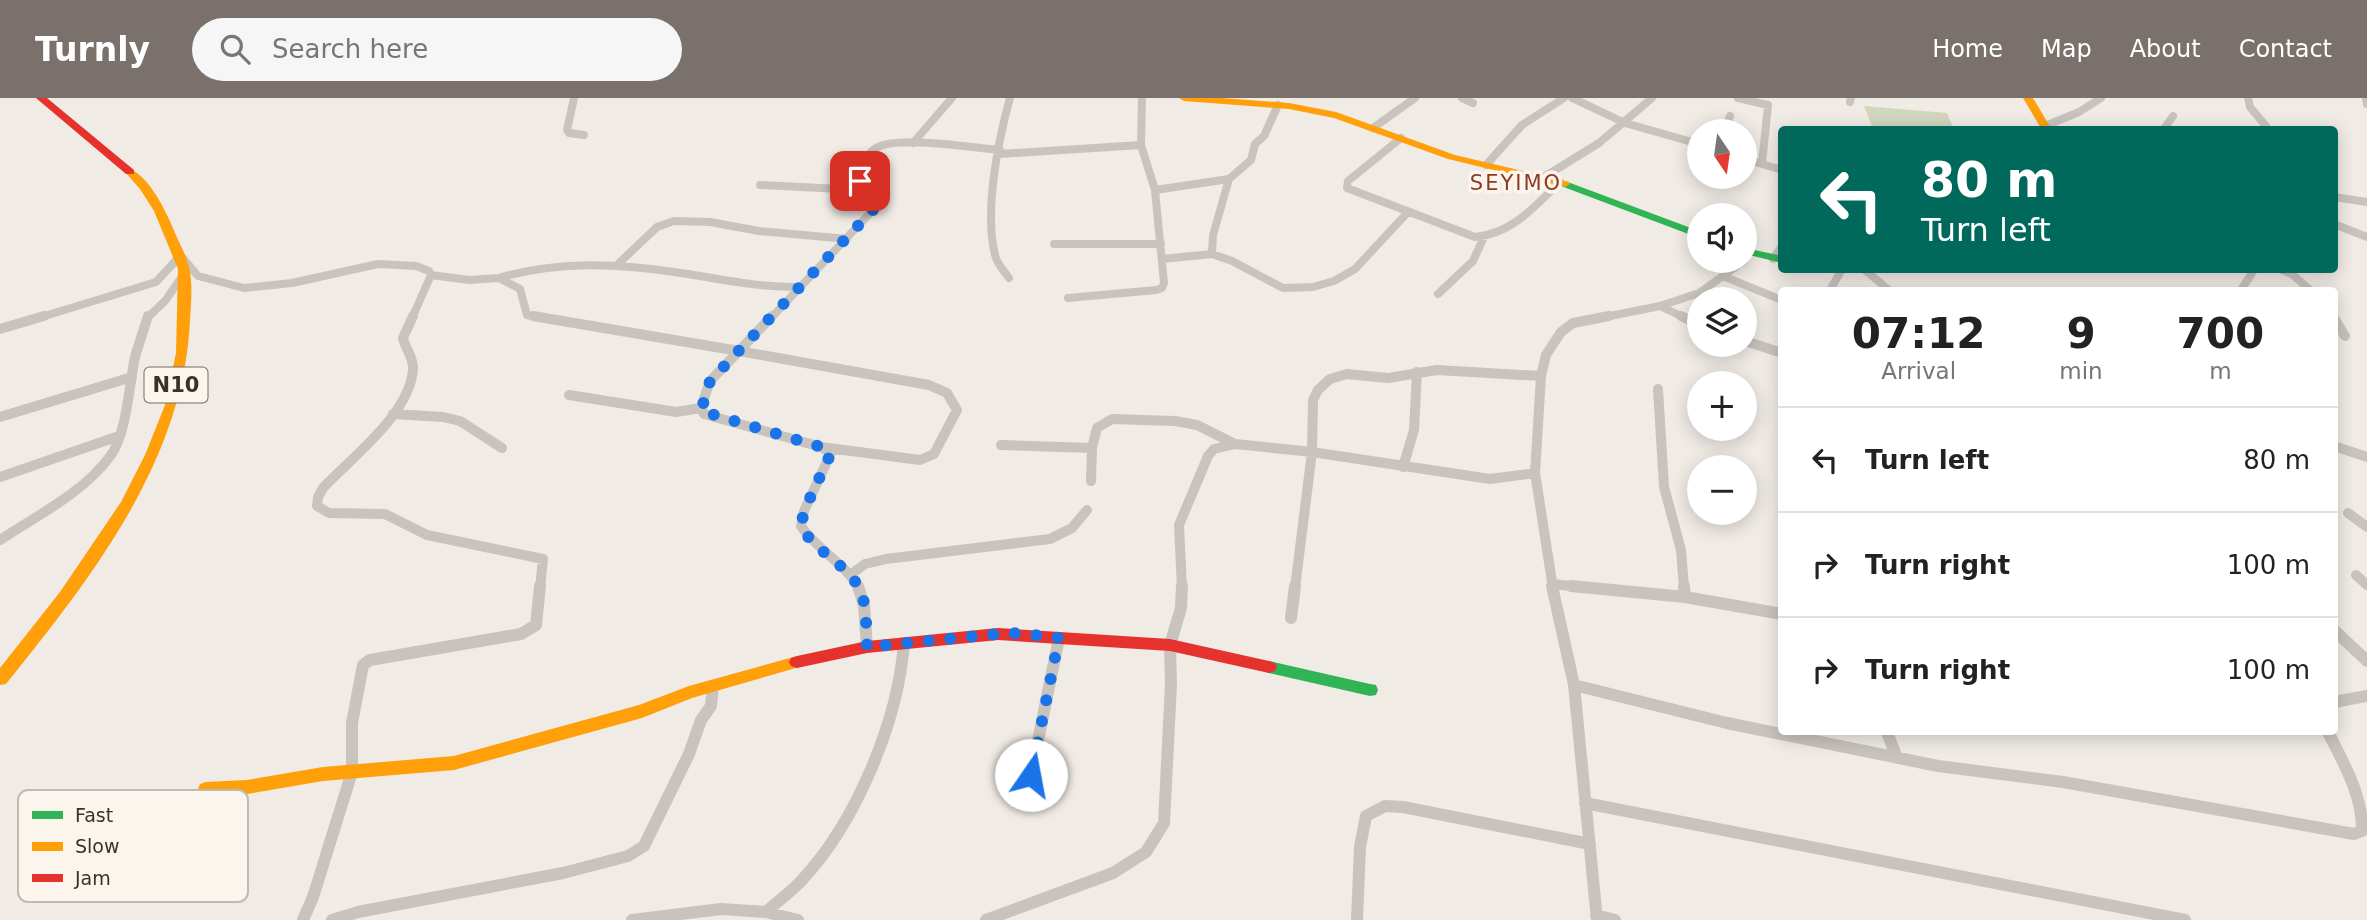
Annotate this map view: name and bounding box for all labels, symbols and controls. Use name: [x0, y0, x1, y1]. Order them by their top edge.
search box: [192, 18, 682, 81]
text: Turnly: [35, 30, 150, 69]
icon: search: [216, 30, 254, 68]
text: Search here: [272, 34, 428, 64]
text: Home: [1932, 35, 2003, 63]
text: Map: [2041, 35, 2092, 63]
text: About: [2130, 35, 2201, 63]
text: Contact: [2239, 35, 2332, 63]
north arrow: [1687, 119, 1757, 189]
map controls: [1687, 119, 1757, 525]
pin: [830, 151, 890, 211]
text: 80 m: [1921, 152, 2057, 209]
icon: left: [1806, 154, 1897, 245]
icon: arrive: [841, 162, 879, 200]
district label: SEYIMO: [1470, 171, 1562, 195]
button: sound: [1687, 203, 1757, 273]
text: Turn left: [1921, 211, 2051, 249]
button: layers: [1687, 287, 1757, 357]
text: 07:12: [1852, 309, 1986, 358]
text: 9: [2066, 309, 2096, 358]
text: 700: [2177, 309, 2264, 358]
text: Arrival: [1881, 358, 1956, 384]
text: min: [2059, 358, 2103, 384]
text: m: [2209, 358, 2232, 384]
road number: N10: [144, 368, 208, 402]
button: +: [1687, 371, 1757, 441]
icon: left: [1806, 441, 1844, 479]
text: Turn left: [1865, 445, 1989, 475]
text: 80 m: [2243, 445, 2310, 475]
button: −: [1687, 455, 1757, 525]
icon: right: [1806, 546, 1844, 584]
text: Turn right: [1865, 550, 2010, 580]
text: 100 m: [2227, 550, 2310, 580]
icon: right: [1806, 651, 1844, 689]
text: Turn right: [1865, 655, 2010, 685]
text: 100 m: [2227, 655, 2310, 685]
position arrow: [994, 738, 1068, 812]
legend: [18, 790, 248, 902]
text: Fast: [75, 804, 113, 826]
text: Slow: [75, 835, 120, 857]
text: Jam: [74, 867, 111, 889]

